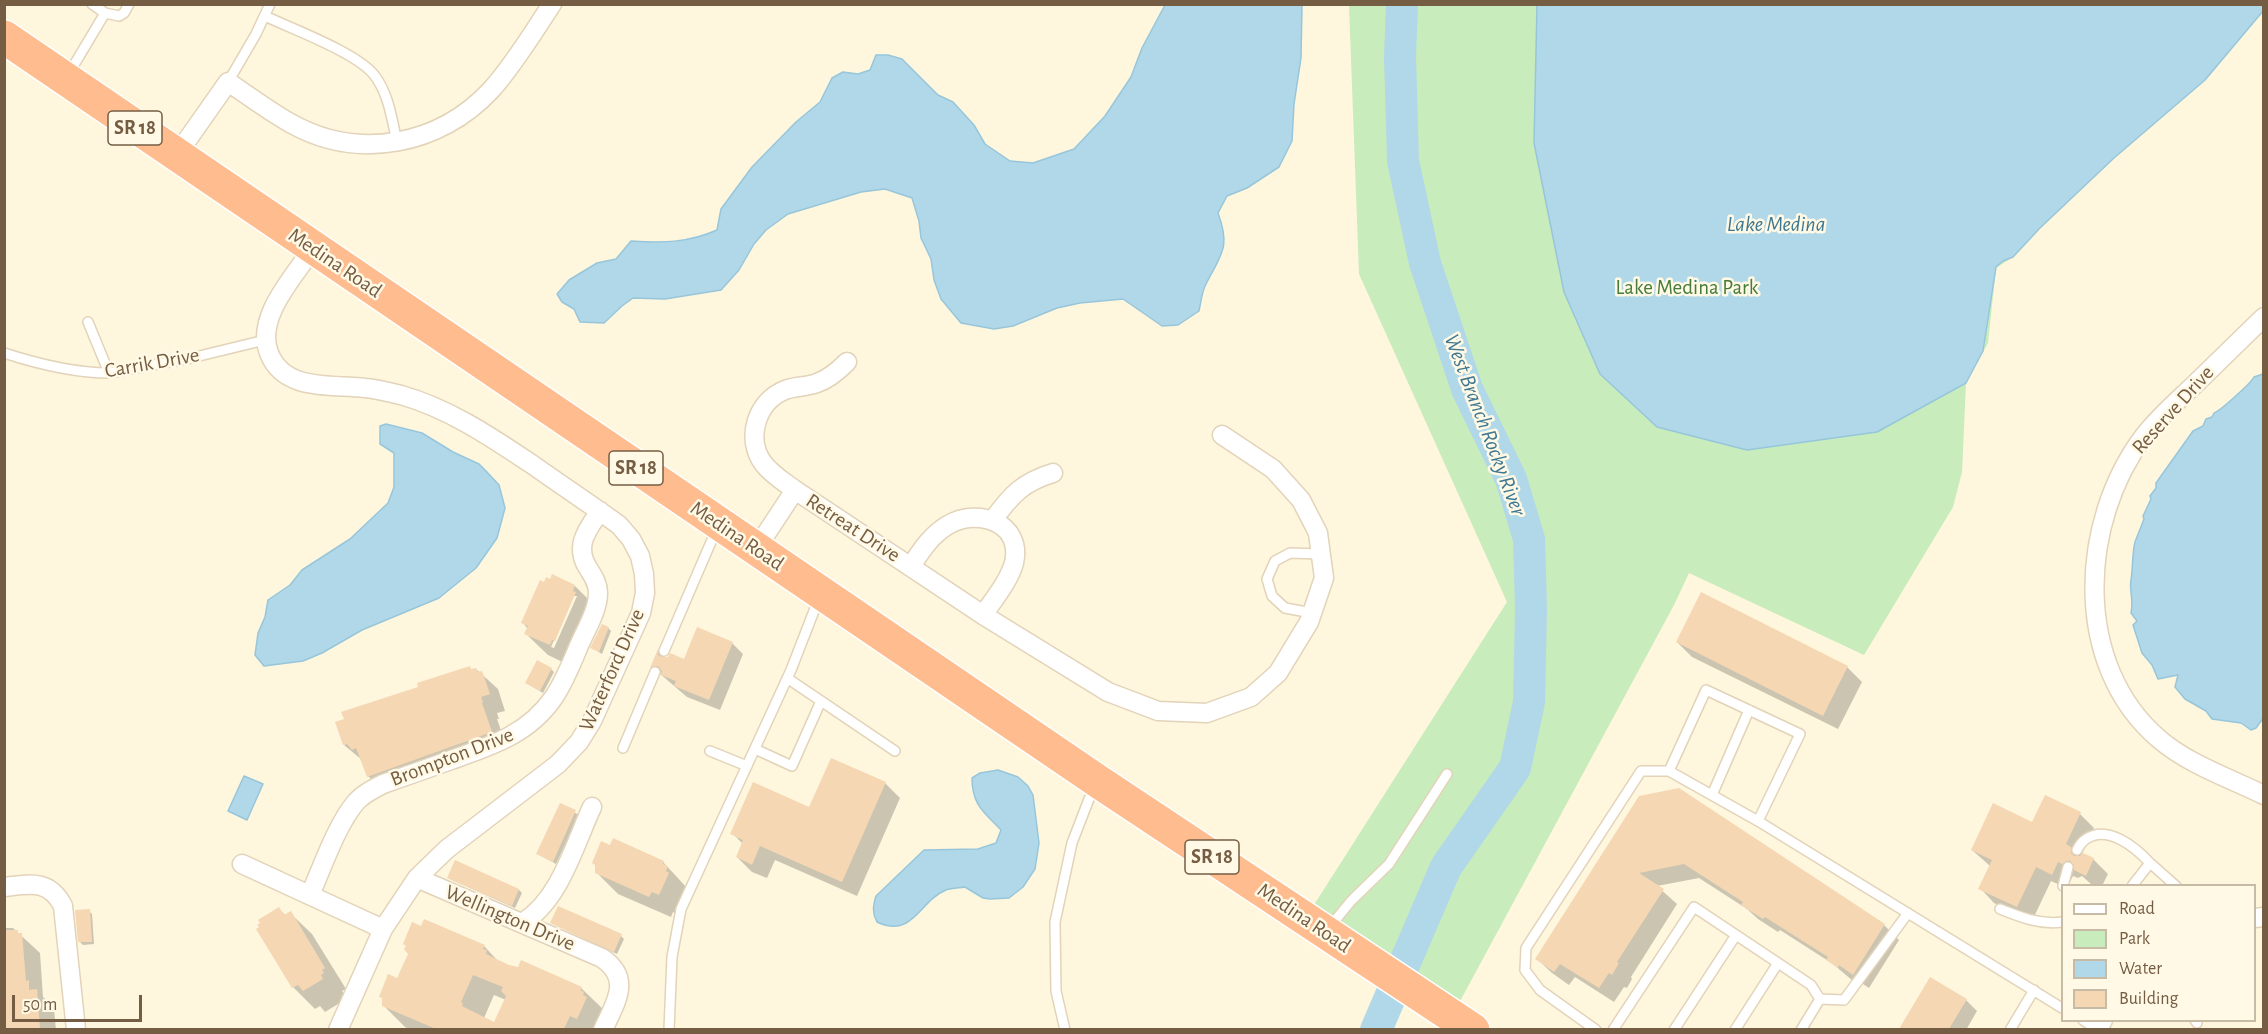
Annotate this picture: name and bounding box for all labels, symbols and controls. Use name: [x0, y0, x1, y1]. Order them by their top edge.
road number: SR 18: [108, 111, 162, 145]
water label: Lake Medina: [1727, 211, 1825, 237]
street label: Medina Road: [283, 222, 387, 304]
park label: Lake Medina Park: [1616, 275, 1758, 301]
water label: West Branch Rocky River: [1438, 330, 1532, 520]
street label: Carrik Drive: [103, 342, 201, 384]
street label: Reserve Drive: [2127, 361, 2219, 459]
road number: SR 18: [609, 451, 663, 485]
street label: Retreat Drive: [801, 488, 905, 568]
street label: Medina Road: [685, 495, 789, 577]
street label: Waterford Drive: [574, 605, 650, 735]
street label: Brompton Drive: [387, 722, 517, 792]
road number: SR 18: [1185, 840, 1239, 874]
street label: Medina Road: [1252, 877, 1356, 959]
street label: Wellington Drive: [441, 879, 579, 957]
legend: [2061, 884, 2256, 1022]
text: Road: [2119, 900, 2155, 918]
text: Park: [2119, 930, 2150, 948]
text: Water: [2119, 960, 2162, 978]
scale bar: [15, 983, 146, 1021]
text: Building: [2119, 990, 2178, 1008]
text: 50 m: [23, 996, 57, 1014]

